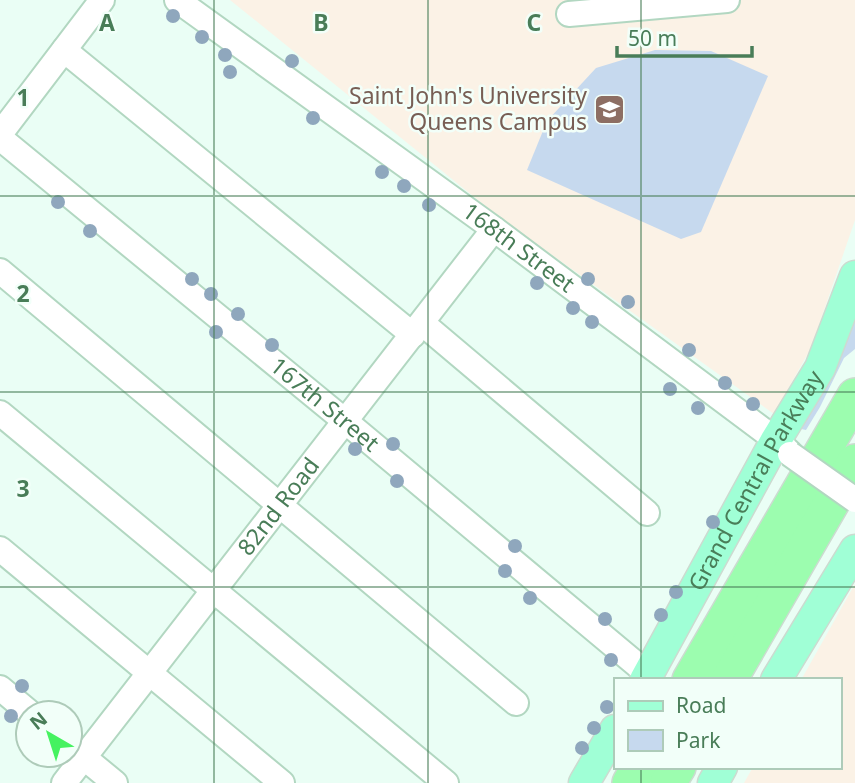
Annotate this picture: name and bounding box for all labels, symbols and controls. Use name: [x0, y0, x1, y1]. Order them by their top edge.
text: A: [99, 6, 115, 38]
text: B: [313, 6, 329, 38]
text: C: [527, 6, 542, 38]
scale bar: [617, 14, 752, 58]
text: 50 m: [628, 24, 677, 52]
place label: Saint John's University Queens Campus: [349, 79, 587, 137]
text: 1: [16, 81, 30, 113]
school or university icon: Saint John's University Queens Campus: [593, 92, 627, 126]
street label: 168th Street: [457, 195, 582, 299]
text: 2: [16, 277, 30, 309]
street label: 167th Street: [264, 349, 387, 458]
street label: Grand Central Parkway: [680, 364, 830, 596]
street label: 82nd Road: [230, 450, 326, 562]
text: 3: [16, 472, 30, 504]
legend: [614, 678, 841, 769]
text: Road: [676, 691, 726, 719]
north arrow: [14, 699, 84, 769]
text: N: [24, 706, 52, 736]
text: Park: [676, 726, 721, 754]

